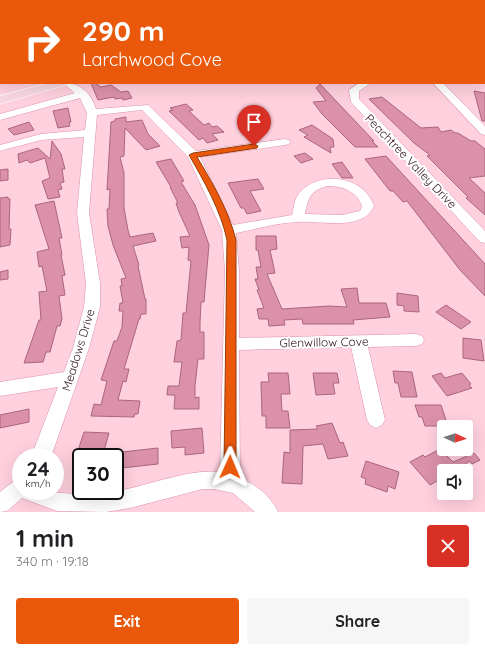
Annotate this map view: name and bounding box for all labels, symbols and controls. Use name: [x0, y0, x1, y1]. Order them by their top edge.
text: 290 m: [82, 13, 165, 48]
icon: right: [16, 16, 68, 68]
text: Larchwood Cove: [82, 48, 222, 71]
pin: [237, 105, 271, 146]
icon: arrive: [243, 111, 265, 133]
street label: Peachtree Valley Drive: [362, 111, 460, 212]
street label: Meadows Drive: [58, 307, 98, 393]
street label: Glenwillow Cove: [279, 334, 369, 350]
north arrow: [437, 420, 473, 456]
map controls: [437, 420, 473, 500]
position arrow: [209, 446, 251, 488]
speed limit sign: 30: [72, 448, 124, 500]
text: 24: [26, 456, 50, 481]
button: sound: [437, 464, 473, 500]
text: km/h: [25, 477, 51, 490]
text: 1 min: [16, 523, 74, 553]
button: close: [427, 525, 469, 567]
text: 340 m · 19:18: [16, 553, 89, 569]
button: Exit: [16, 598, 239, 644]
button: Share: [247, 598, 469, 644]

